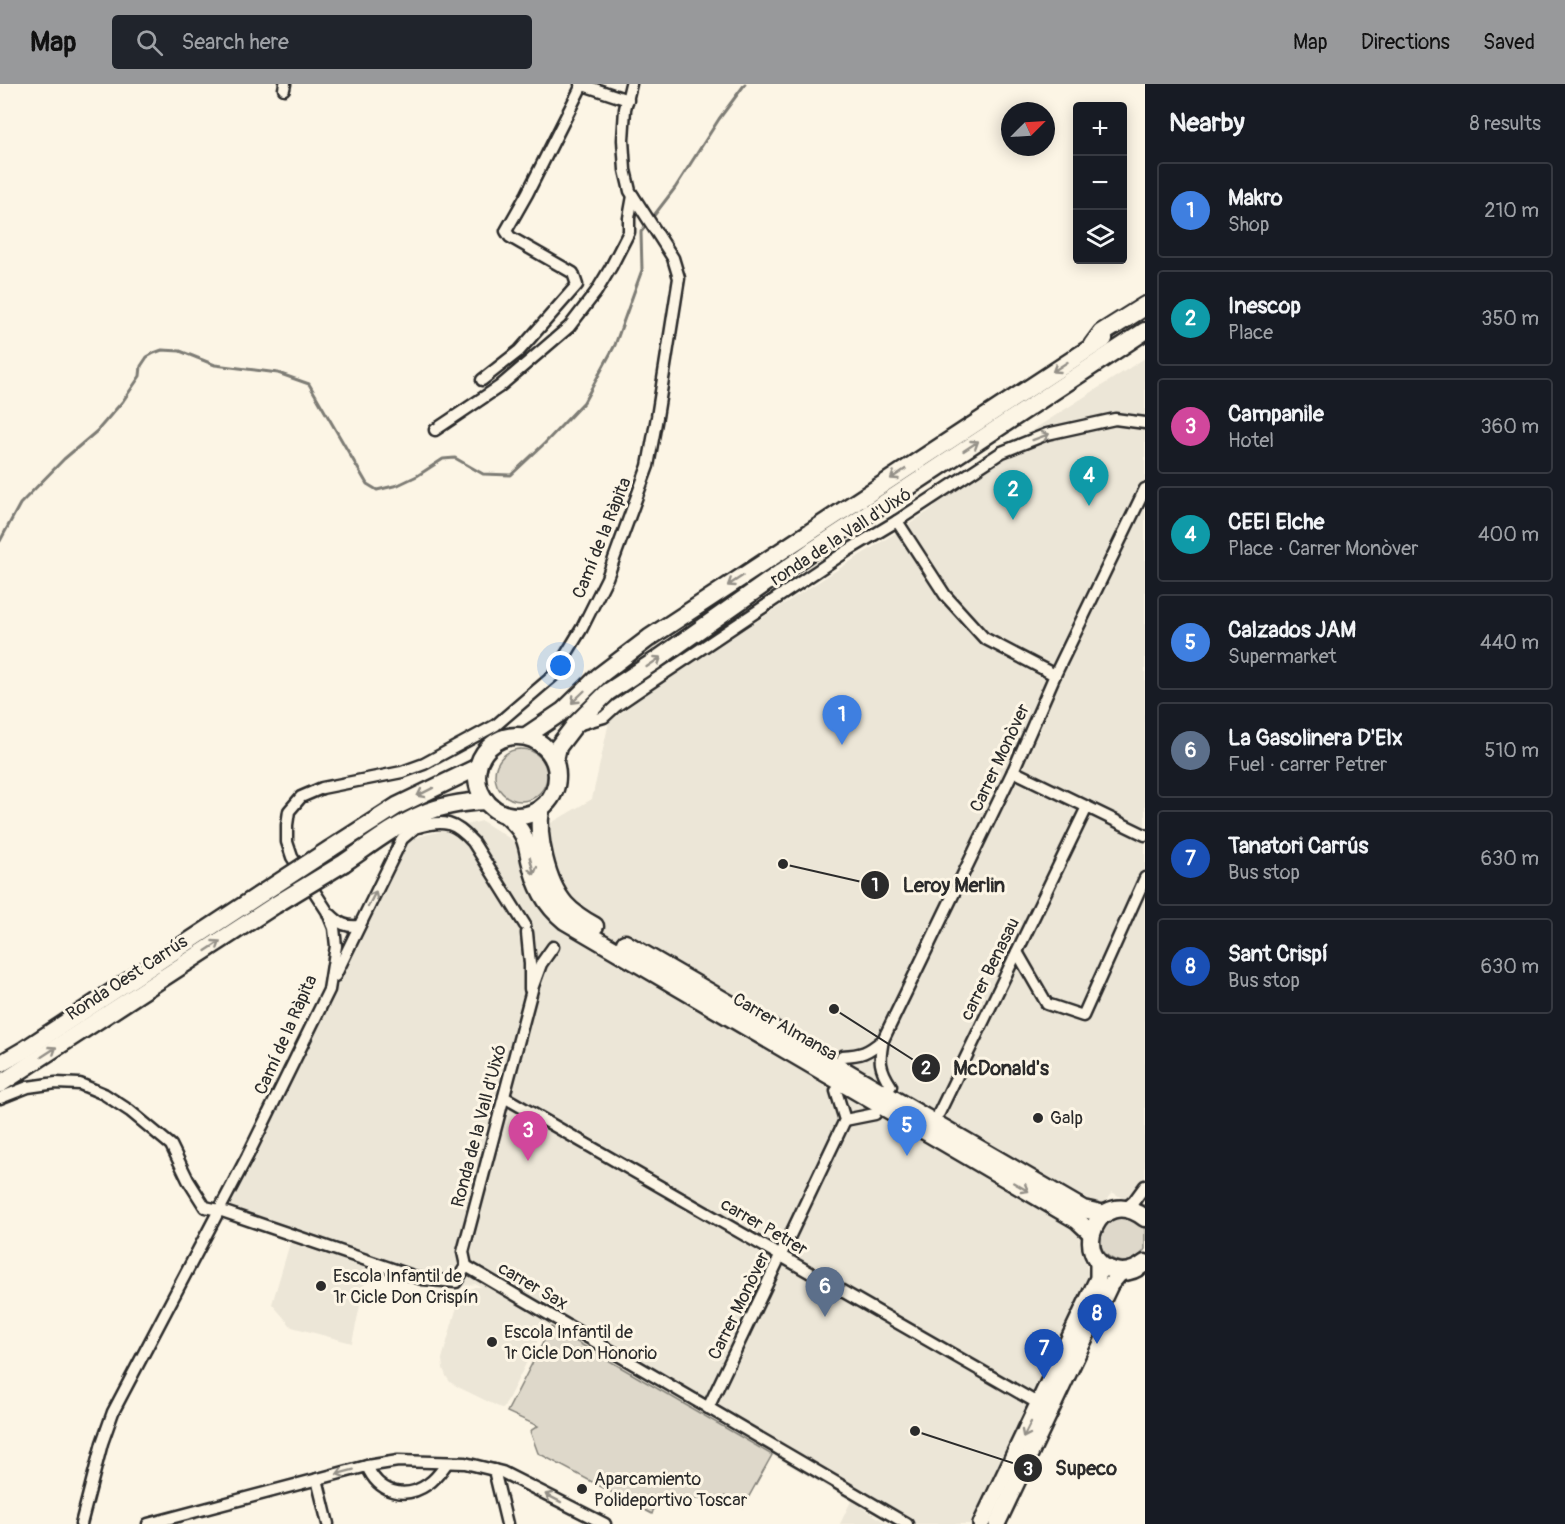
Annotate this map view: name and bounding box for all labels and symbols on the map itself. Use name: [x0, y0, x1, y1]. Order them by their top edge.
north arrow: [1001, 102, 1055, 156]
one-way arrow: [1053, 361, 1069, 373]
one-way arrow: [1031, 431, 1049, 442]
one-way arrow: [962, 440, 979, 452]
pin: 4: [1070, 456, 1108, 506]
one-way arrow: [889, 468, 906, 481]
pin: 2: [994, 470, 1032, 520]
street label: Camí de la Ràpita: [567, 474, 637, 602]
street label: ronda de la Vall d'Uixó: [766, 483, 916, 591]
one-way arrow: [726, 575, 743, 588]
your location: [546, 651, 575, 680]
one-way arrow: [645, 656, 661, 668]
one-way arrow: [570, 689, 585, 704]
pin: 1: [822, 696, 862, 745]
street label: Carrer Monòver: [965, 700, 1035, 816]
one-way arrow: [416, 786, 434, 798]
one-way arrow: [527, 856, 538, 875]
callout: Leroy Merlin: [860, 866, 1017, 904]
text: Leroy Merlin: [903, 873, 1005, 898]
text: 1: [871, 874, 879, 897]
one-way arrow: [367, 891, 379, 909]
street label: carrer Benasau: [955, 914, 1025, 1024]
street label: Ronda Oest Carrús: [62, 930, 192, 1026]
one-way arrow: [204, 940, 221, 952]
street label: Camí de la Ràpita: [249, 972, 323, 1098]
street label: Carrer Almansa: [728, 988, 842, 1066]
street label: Ronda de la Vall d'Uixó: [446, 1042, 512, 1210]
one-way arrow: [41, 1046, 58, 1059]
callout: McDonald's: [911, 1049, 1061, 1087]
text: McDonald's: [953, 1056, 1049, 1081]
text: 2: [921, 1057, 931, 1080]
pin: 5: [888, 1106, 926, 1156]
place label: Galp: [1050, 1107, 1083, 1130]
marker: Galp: [1031, 1111, 1045, 1125]
pin: 3: [508, 1112, 548, 1161]
one-way arrow: [1012, 1181, 1029, 1193]
street label: carrer Petrer: [716, 1193, 812, 1261]
street label: Carrer Monòver: [703, 1248, 775, 1364]
street label: carrer Sax: [494, 1257, 572, 1315]
place label: Escola Infantil de 1r Cicle Don Crispín: [333, 1265, 478, 1309]
pin: 6: [806, 1268, 844, 1317]
marker: Escola Infantil de 1r Cicle Don Crispín: [314, 1279, 328, 1293]
pin: 8: [1078, 1294, 1116, 1344]
place label: Escola Infantil de 1r Cicle Don Honorio: [504, 1321, 657, 1365]
pin: 7: [1024, 1330, 1064, 1379]
marker: Escola Infantil de 1r Cicle Don Honorio: [485, 1335, 499, 1349]
one-way arrow: [1020, 1420, 1032, 1438]
callout: Supeco: [1013, 1449, 1129, 1487]
text: Supeco: [1055, 1456, 1117, 1481]
text: 3: [1023, 1458, 1033, 1481]
one-way arrow: [336, 1466, 355, 1478]
place label: Aparcamiento Polideportivo Toscar: [594, 1468, 748, 1512]
marker: Aparcamiento Polideportivo Toscar: [575, 1482, 589, 1496]
one-way arrow: [544, 1491, 562, 1503]

